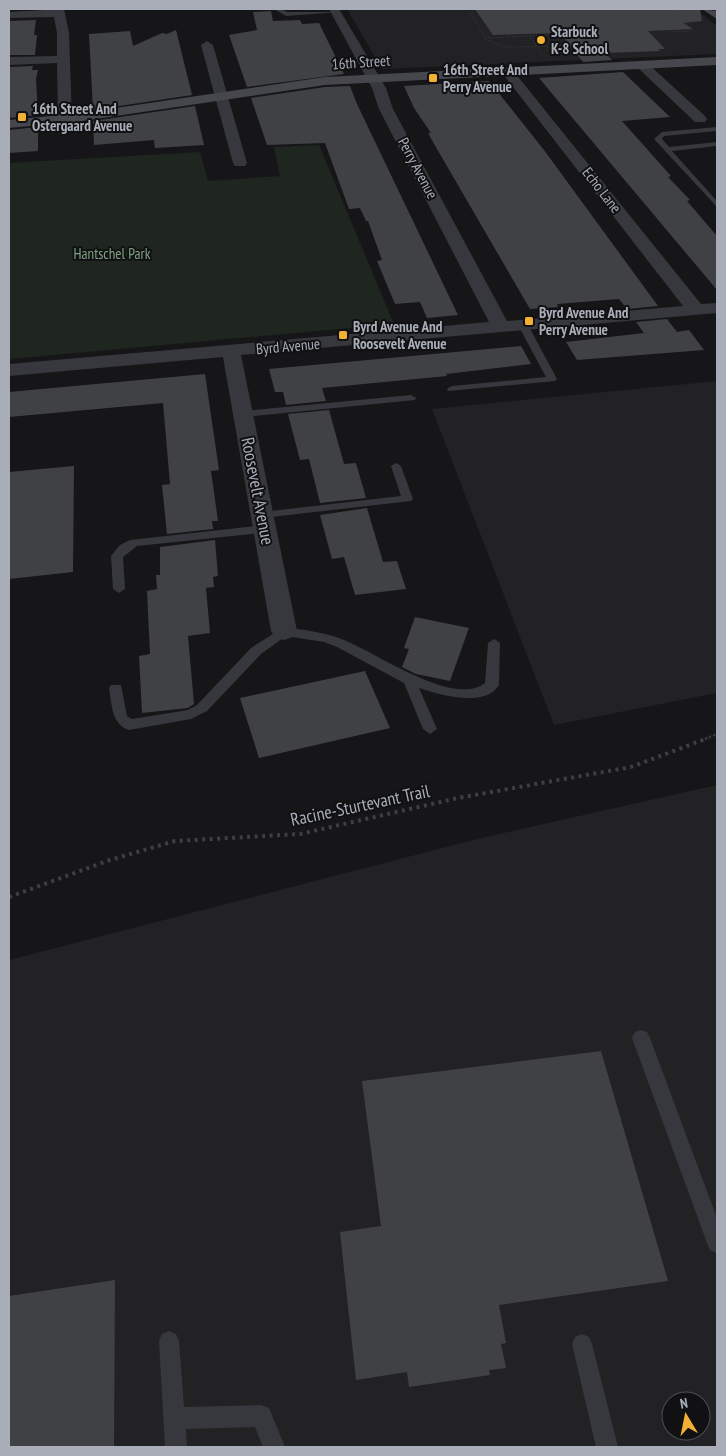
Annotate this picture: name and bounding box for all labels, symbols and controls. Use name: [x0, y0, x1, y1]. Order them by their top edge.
place label: Starbuck K-8 School: [551, 22, 608, 58]
marker: Starbuck K-8 School: [535, 34, 547, 46]
street label: 16th Street: [331, 50, 391, 74]
place label: 16th Street And Perry Avenue: [443, 60, 528, 96]
marker: 16th Street And Perry Avenue: [427, 72, 439, 84]
place label: 16th Street And Ostergaard Avenue: [32, 99, 132, 135]
marker: 16th Street And Ostergaard Avenue: [16, 111, 28, 123]
street label: Perry Avenue: [394, 134, 442, 202]
street label: Echo Lane: [578, 163, 626, 217]
park label: Hantschel Park: [74, 244, 151, 263]
place label: Byrd Avenue And Perry Avenue: [539, 303, 629, 339]
marker: Byrd Avenue And Perry Avenue: [523, 315, 535, 327]
place label: Byrd Avenue And Roosevelt Avenue: [353, 317, 447, 353]
marker: Byrd Avenue And Roosevelt Avenue: [337, 329, 349, 341]
street label: Byrd Avenue: [255, 334, 321, 358]
street label: Roosevelt Avenue: [236, 435, 280, 547]
street label: Racine-Sturtevant Trail: [288, 779, 432, 831]
north arrow: [661, 1391, 711, 1441]
text: N: [678, 1394, 689, 1413]

